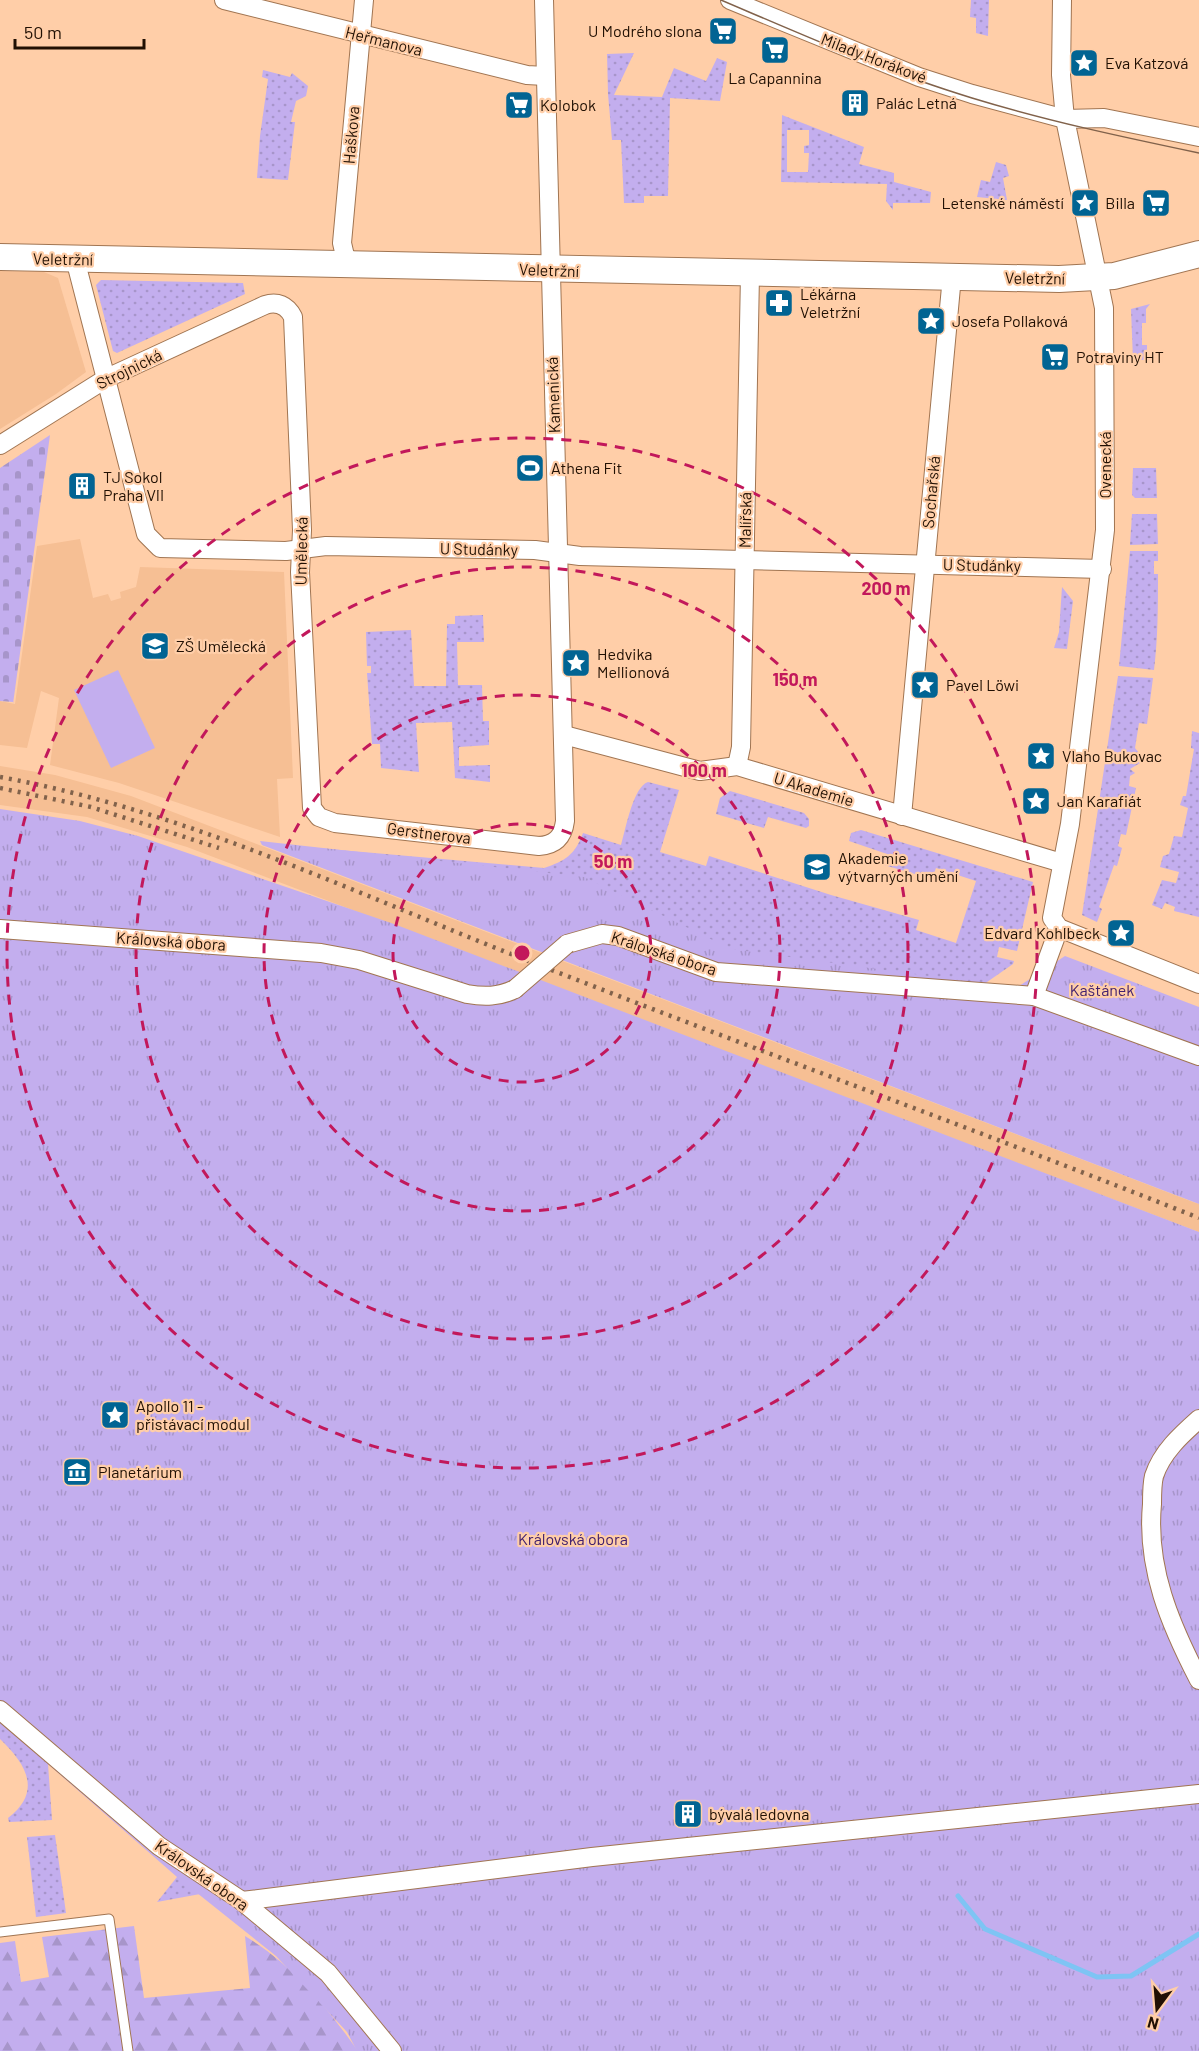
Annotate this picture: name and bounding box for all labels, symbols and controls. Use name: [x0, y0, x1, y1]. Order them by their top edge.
scale bar: [15, 12, 144, 50]
supermarket icon: U Modrého slona: [707, 15, 739, 47]
text: 50 m: [24, 21, 62, 43]
place label: U Modrého slona: [588, 21, 702, 40]
street label: Heřmanova: [344, 22, 425, 59]
street label: Milady Horákové: [819, 29, 930, 86]
supermarket icon: La Capannina: [759, 34, 791, 66]
place icon: Eva Katzová: [1068, 47, 1100, 79]
place label: Eva Katzová: [1105, 53, 1188, 72]
place label: La Capannina: [728, 68, 822, 87]
building icon: Palác Letná: [839, 87, 871, 119]
supermarket icon: Kolobok: [503, 89, 535, 121]
place label: Palác Letná: [876, 93, 957, 112]
place label: Kolobok: [540, 95, 596, 114]
street label: Haškova: [339, 105, 362, 165]
place icon: Letenské náměstí: [1069, 187, 1101, 219]
supermarket icon: Billa: [1140, 187, 1172, 219]
place label: Letenské náměstí: [941, 193, 1065, 212]
place label: Billa: [1105, 193, 1135, 212]
street label: Veletržní: [33, 248, 94, 269]
street label: Veletržní: [519, 259, 580, 280]
street label: Veletržní: [1005, 267, 1066, 288]
place label: Lékárna Veletržní: [800, 284, 861, 321]
pharmacy icon: Lékárna Veletržní: [763, 287, 795, 319]
place icon: Josefa Pollaková: [915, 305, 947, 337]
place label: Josefa Pollaková: [952, 311, 1068, 330]
supermarket icon: Potraviny HT: [1039, 341, 1071, 373]
street label: Strojnická: [93, 345, 165, 393]
place label: Potraviny HT: [1076, 347, 1164, 366]
street label: Kamenická: [542, 356, 563, 434]
street label: Ovenecká: [1095, 431, 1114, 499]
sports icon: Athena Fit: [514, 452, 546, 484]
street label: Sochařská: [918, 455, 943, 529]
place label: Athena Fit: [551, 458, 622, 477]
place label: TJ Sokol Praha VII: [103, 467, 164, 504]
building icon: TJ Sokol Praha VII: [66, 470, 98, 502]
street label: Malířská: [735, 492, 754, 548]
street label: Umělecká: [290, 517, 311, 585]
street label: U Studánky: [440, 538, 519, 559]
street label: U Studánky: [943, 554, 1022, 575]
text: 200 m: [861, 577, 911, 599]
school or university icon: ZŠ Umělecká: [139, 630, 171, 662]
place label: ZŠ Umělecká: [176, 636, 266, 655]
place label: Hedvika Mellionová: [597, 644, 670, 681]
place icon: Hedvika Mellionová: [560, 647, 592, 679]
text: 150 m: [773, 668, 817, 690]
place icon: Pavel Löwi: [909, 669, 941, 701]
place label: Pavel Löwi: [946, 675, 1019, 694]
place icon: Vlaho Bukovac: [1025, 740, 1057, 772]
place label: Vlaho Bukovac: [1062, 746, 1162, 765]
text: 100 m: [681, 759, 727, 781]
street label: U Akademie: [772, 767, 856, 810]
place icon: Jan Karafiát: [1020, 785, 1052, 817]
place label: Jan Karafiát: [1057, 791, 1142, 810]
street label: Gerstnerova: [386, 818, 472, 847]
place label: Akademie výtvarných umění: [838, 848, 959, 885]
text: 50 m: [594, 850, 632, 872]
school or university icon: Akademie výtvarných umění: [801, 851, 833, 883]
place icon: Edvard Kohlbeck: [1105, 917, 1137, 949]
place label: Edvard Kohlbeck: [984, 923, 1100, 942]
street label: Královská obora: [116, 927, 227, 954]
street label: Královská obora: [609, 927, 719, 979]
centre of rings: [512, 943, 532, 963]
park label: Kaštánek: [1070, 980, 1134, 999]
place label: Apollo 11 - přistávací modul: [136, 1396, 250, 1433]
place icon: Apollo 11 - přistávací modul: [99, 1399, 131, 1431]
museum icon: Planetárium: [61, 1456, 93, 1488]
place label: Planetárium: [98, 1462, 182, 1481]
park label: Královská obora: [518, 1529, 628, 1548]
building icon: bývalá ledovna: [672, 1798, 704, 1830]
place label: bývalá ledovna: [709, 1804, 809, 1823]
street label: Královská obora: [152, 1835, 253, 1914]
north arrow: [1127, 1979, 1187, 2039]
text: N: [1145, 2013, 1160, 2034]

